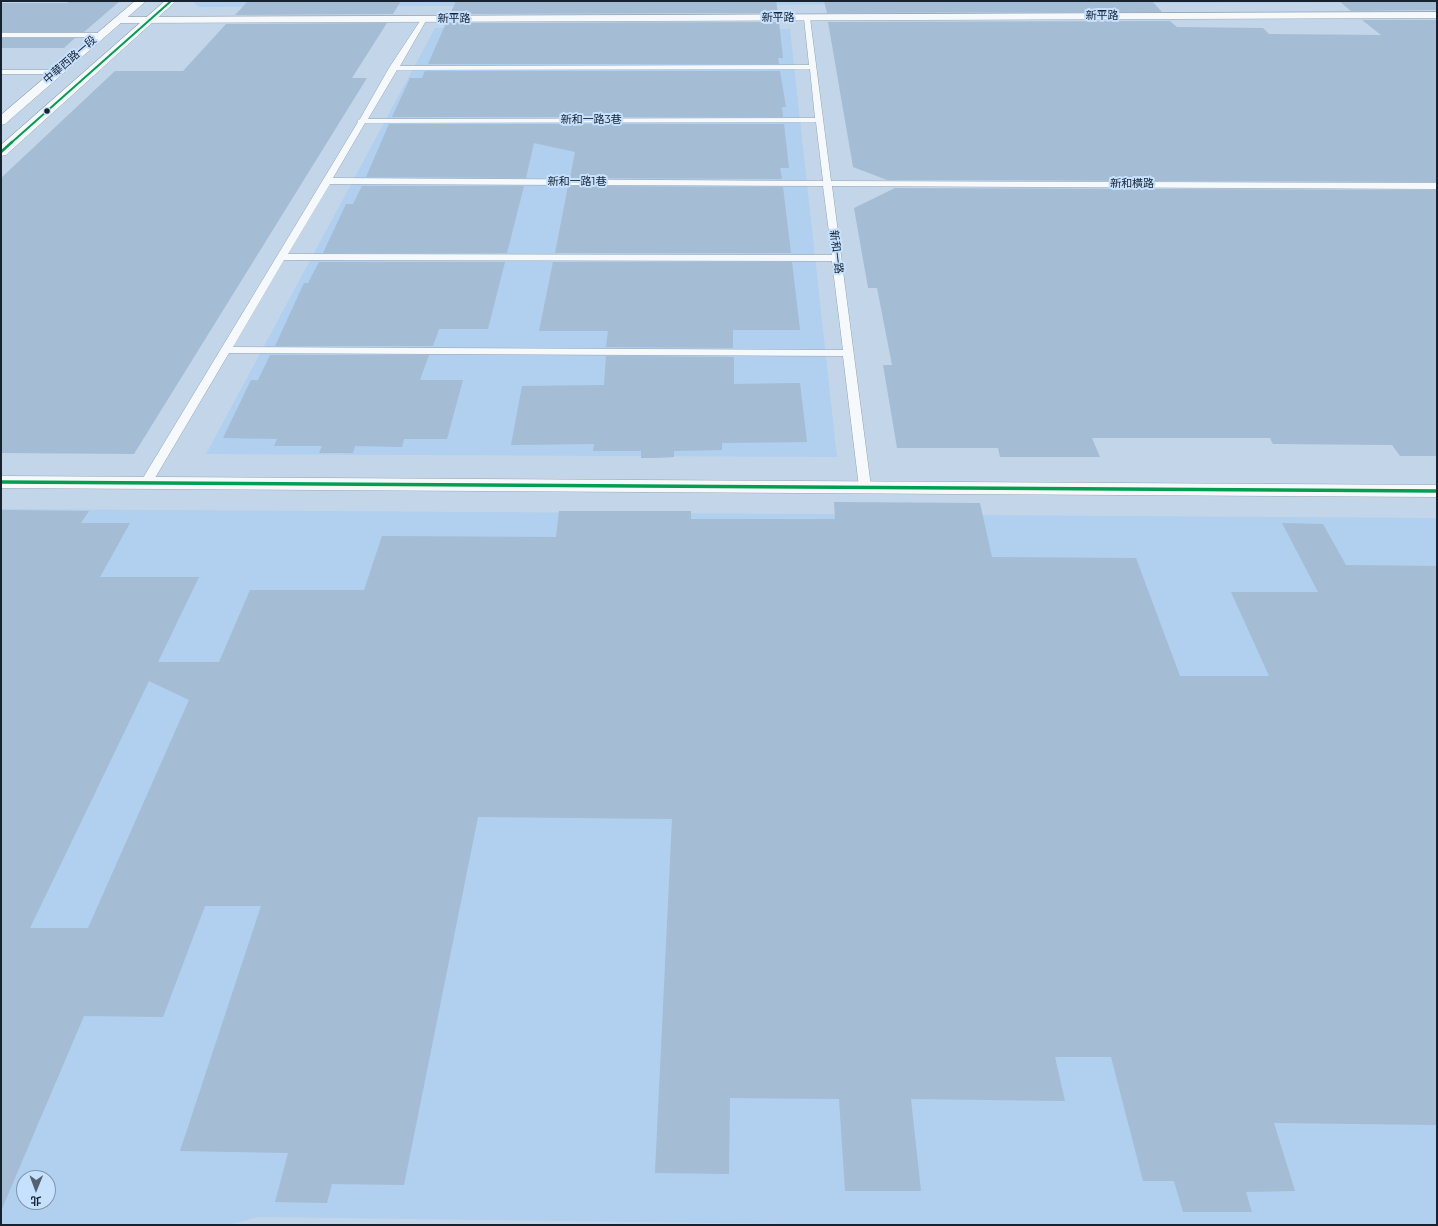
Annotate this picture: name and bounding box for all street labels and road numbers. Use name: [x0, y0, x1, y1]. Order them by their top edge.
street label: 新平路: [1086, 9, 1118, 23]
street label: 新平路: [762, 11, 794, 25]
street label: 新平路: [438, 12, 470, 26]
street label: 中華西路一段: [41, 33, 99, 87]
street label: 新和一路3巷: [560, 113, 622, 127]
street label: 新和一路1巷: [548, 175, 606, 189]
street label: 新和橫路: [1110, 177, 1154, 191]
street label: 新和一路: [827, 229, 845, 275]

